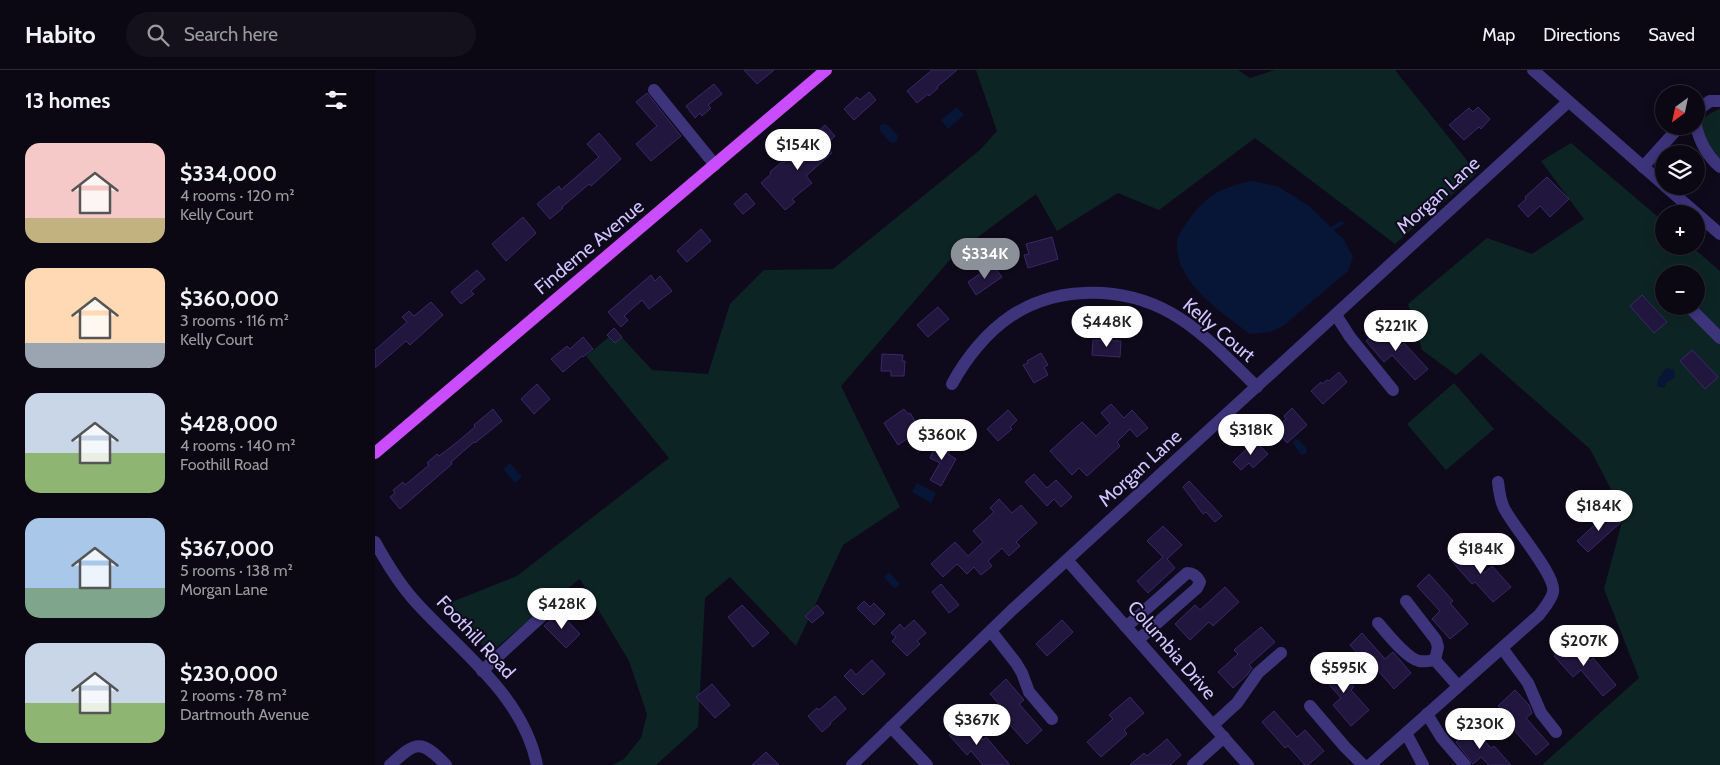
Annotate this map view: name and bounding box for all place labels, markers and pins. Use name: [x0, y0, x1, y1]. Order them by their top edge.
pin: $154K: [763, 128, 833, 171]
pin: $334K: [950, 238, 1020, 280]
pin: $448K: [1072, 306, 1142, 348]
pin: $221K: [1361, 310, 1431, 352]
pin: $318K: [1216, 414, 1286, 456]
pin: $360K: [907, 418, 977, 461]
pin: $184K: [1564, 490, 1634, 532]
pin: $184K: [1446, 532, 1516, 575]
pin: $428K: [527, 588, 597, 630]
pin: $207K: [1549, 624, 1619, 667]
pin: $595K: [1309, 652, 1379, 694]
pin: $367K: [942, 704, 1012, 746]
pin: $230K: [1445, 708, 1515, 750]

